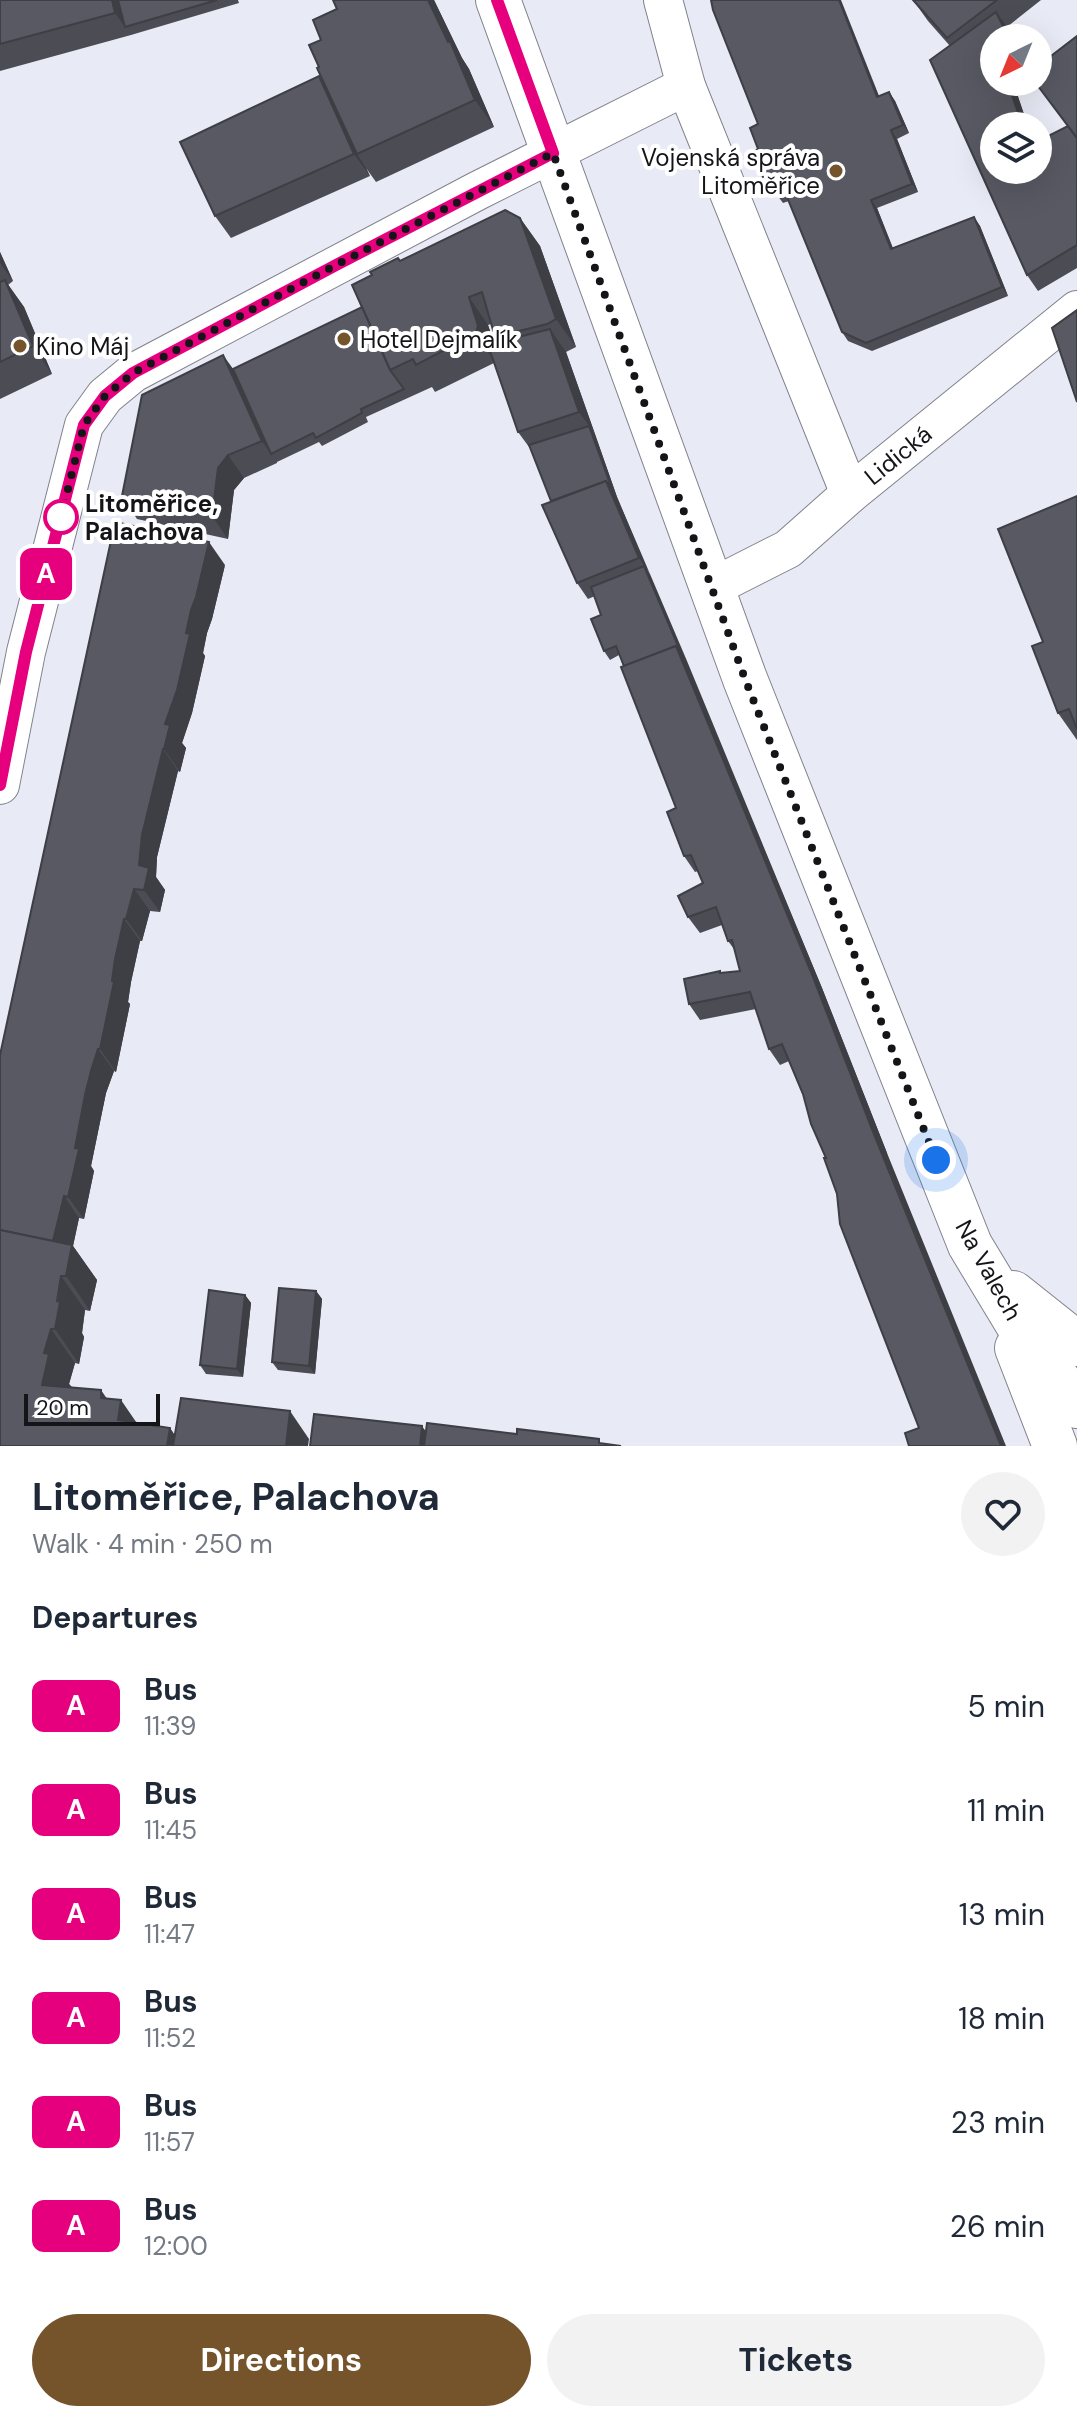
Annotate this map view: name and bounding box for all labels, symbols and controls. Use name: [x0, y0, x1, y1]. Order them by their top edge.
north arrow: [980, 24, 1052, 96]
map controls: [980, 24, 1052, 184]
button: layers: [980, 112, 1052, 184]
place label: Vojenská správa Litoměřice: [641, 142, 820, 201]
marker: Vojenská správa Litoměřice: [827, 162, 845, 180]
place label: Hotel Dejmalík: [360, 324, 518, 355]
marker: Hotel Dejmalík: [335, 330, 353, 348]
place label: Kino Máj: [36, 331, 129, 362]
marker: Kino Máj: [11, 337, 29, 355]
street label: Lidická: [858, 418, 938, 492]
place label: Litoměřice, Palachova: [85, 488, 218, 547]
marker: Litoměřice, Palachova: [44, 500, 78, 534]
line badge: A: [20, 548, 72, 600]
text: A: [36, 555, 56, 592]
your location: [916, 1140, 956, 1180]
street label: Na Valech: [949, 1214, 1029, 1326]
scale bar: [24, 1390, 160, 1426]
text: 20 m: [36, 1393, 89, 1422]
text: Litoměřice, Palachova: [32, 1472, 440, 1522]
button: heart: [961, 1472, 1045, 1556]
text: Walk · 4 min · 250 m: [32, 1527, 273, 1561]
text: Departures: [32, 1598, 198, 1637]
text: Bus: [144, 1670, 198, 1709]
text: A: [66, 1687, 86, 1724]
text: 5 min: [968, 1687, 1045, 1726]
text: 11:39: [144, 1709, 196, 1743]
text: Bus: [144, 1774, 198, 1813]
text: A: [66, 1791, 86, 1828]
text: 11 min: [967, 1791, 1045, 1830]
text: 11:45: [144, 1813, 197, 1847]
text: Bus: [144, 1878, 198, 1917]
text: A: [66, 1895, 86, 1932]
text: 13 min: [959, 1895, 1045, 1934]
text: 11:47: [144, 1917, 195, 1951]
text: Bus: [144, 1982, 198, 2021]
text: A: [66, 1999, 86, 2036]
text: 18 min: [958, 1999, 1045, 2038]
text: 11:52: [144, 2021, 196, 2055]
text: Bus: [144, 2086, 198, 2125]
text: A: [66, 2103, 86, 2140]
text: 23 min: [951, 2103, 1045, 2142]
text: 11:57: [144, 2125, 195, 2159]
text: Bus: [144, 2190, 198, 2229]
text: A: [66, 2207, 86, 2244]
text: 26 min: [950, 2207, 1045, 2246]
text: 12:00: [144, 2229, 208, 2263]
button: Directions: [32, 2314, 531, 2406]
button: Tickets: [547, 2314, 1045, 2406]

